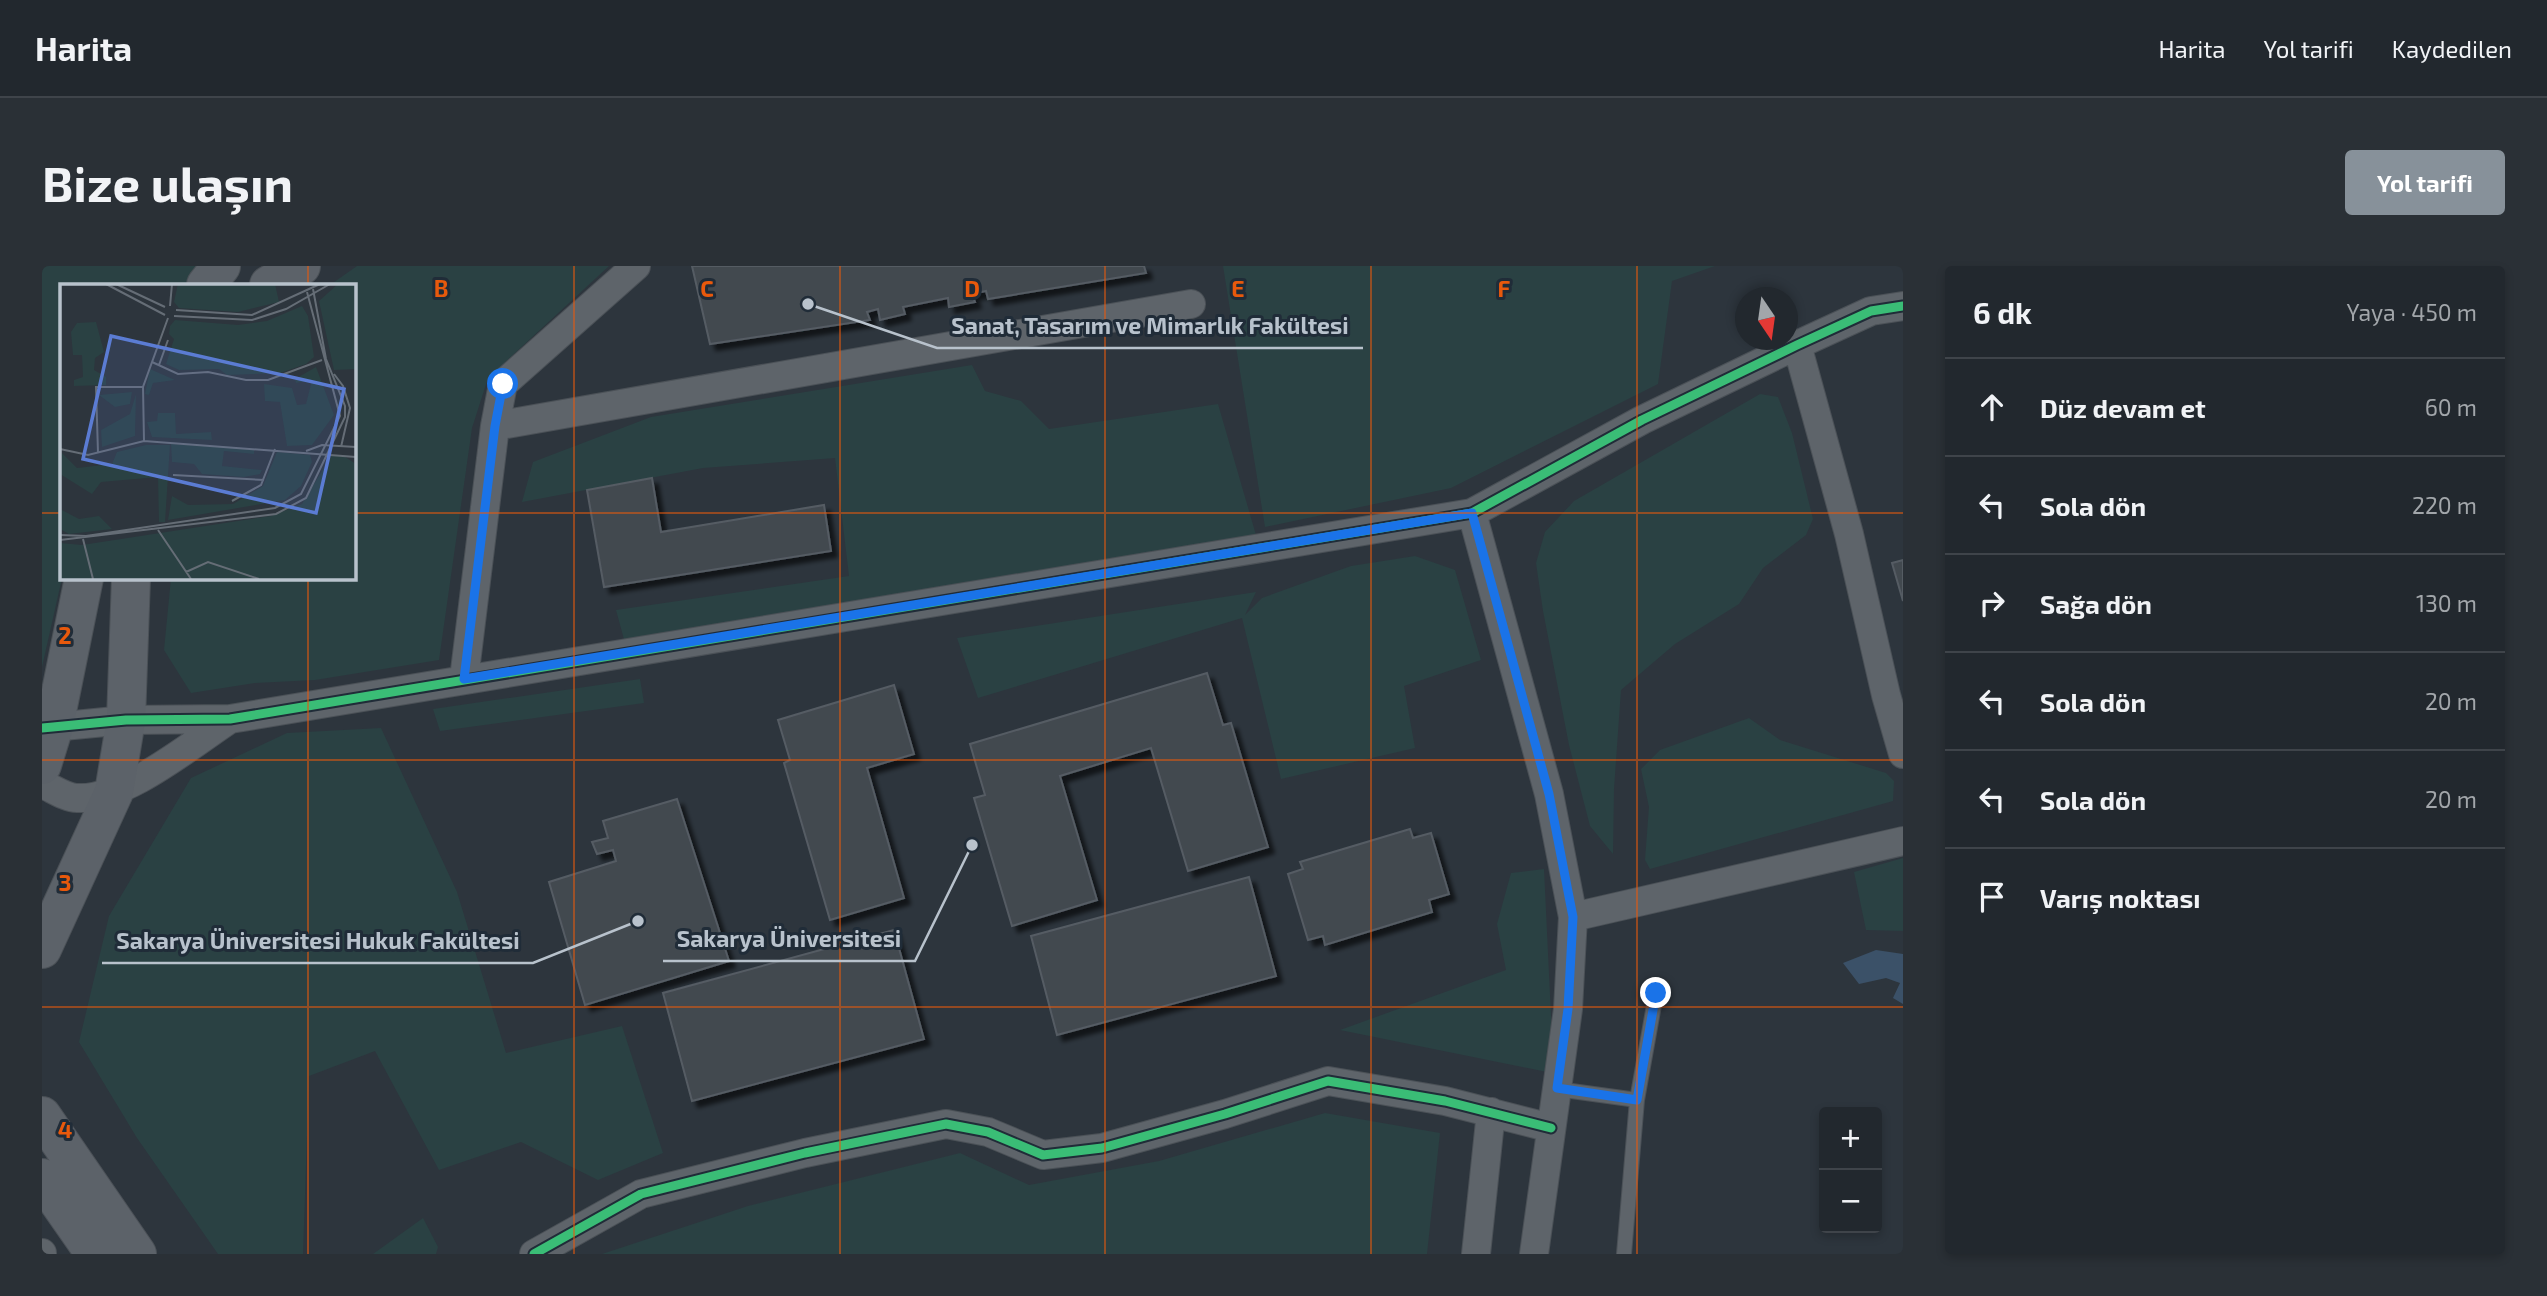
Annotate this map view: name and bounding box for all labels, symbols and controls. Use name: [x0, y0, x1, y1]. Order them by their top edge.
text: Harita: [35, 28, 132, 68]
text: Harita: [2158, 34, 2226, 63]
text: Yol tarifi: [2264, 34, 2354, 63]
text: Kaydedilen: [2392, 34, 2512, 63]
button: Yol tarifi: [2345, 150, 2505, 215]
text: Bize ulaşın: [42, 153, 293, 212]
text: B: [434, 274, 448, 302]
text: C: [700, 274, 714, 302]
text: D: [964, 274, 980, 302]
text: E: [1231, 274, 1245, 302]
text: F: [1498, 274, 1511, 302]
inset map: [60, 284, 355, 579]
north arrow: [1735, 287, 1798, 350]
text: 6 dk: [1973, 294, 2032, 330]
text: Yaya · 450 m: [2347, 298, 2477, 326]
callout: Sanat, Tasarım ve Mimarlık Fakültesi: [937, 304, 1363, 348]
text: Sanat, Tasarım ve Mimarlık Fakültesi: [951, 311, 1349, 339]
route start: [487, 368, 518, 399]
icon: ahead: [1973, 388, 2011, 426]
text: Düz devam et: [2040, 392, 2206, 423]
text: 60 m: [2425, 393, 2477, 421]
icon: left: [1973, 486, 2011, 524]
text: Sola dön: [2040, 490, 2146, 521]
text: 220 m: [2412, 491, 2477, 519]
icon: right: [1973, 584, 2011, 622]
text: Sağa dön: [2040, 588, 2152, 619]
text: 130 m: [2416, 589, 2477, 617]
text: 2: [58, 621, 72, 649]
icon: left: [1973, 682, 2011, 720]
text: Sola dön: [2040, 686, 2146, 717]
text: 20 m: [2425, 687, 2477, 715]
icon: left: [1973, 780, 2011, 818]
text: Sola dön: [2040, 784, 2146, 815]
text: 20 m: [2425, 785, 2477, 813]
text: 3: [58, 868, 72, 896]
icon: arrive: [1973, 878, 2011, 916]
text: Varış noktası: [2040, 882, 2200, 913]
callout: Sakarya Üniversitesi: [663, 917, 915, 961]
callout: Sakarya Üniversitesi Hukuk Fakültesi: [102, 919, 533, 963]
text: Sakarya Üniversitesi: [677, 924, 901, 952]
text: Sakarya Üniversitesi Hukuk Fakültesi: [116, 926, 520, 954]
route end: [1640, 977, 1671, 1008]
map controls: [1819, 1107, 1882, 1233]
button: +: [1819, 1107, 1882, 1170]
text: 4: [58, 1115, 72, 1143]
button: −: [1819, 1170, 1882, 1233]

